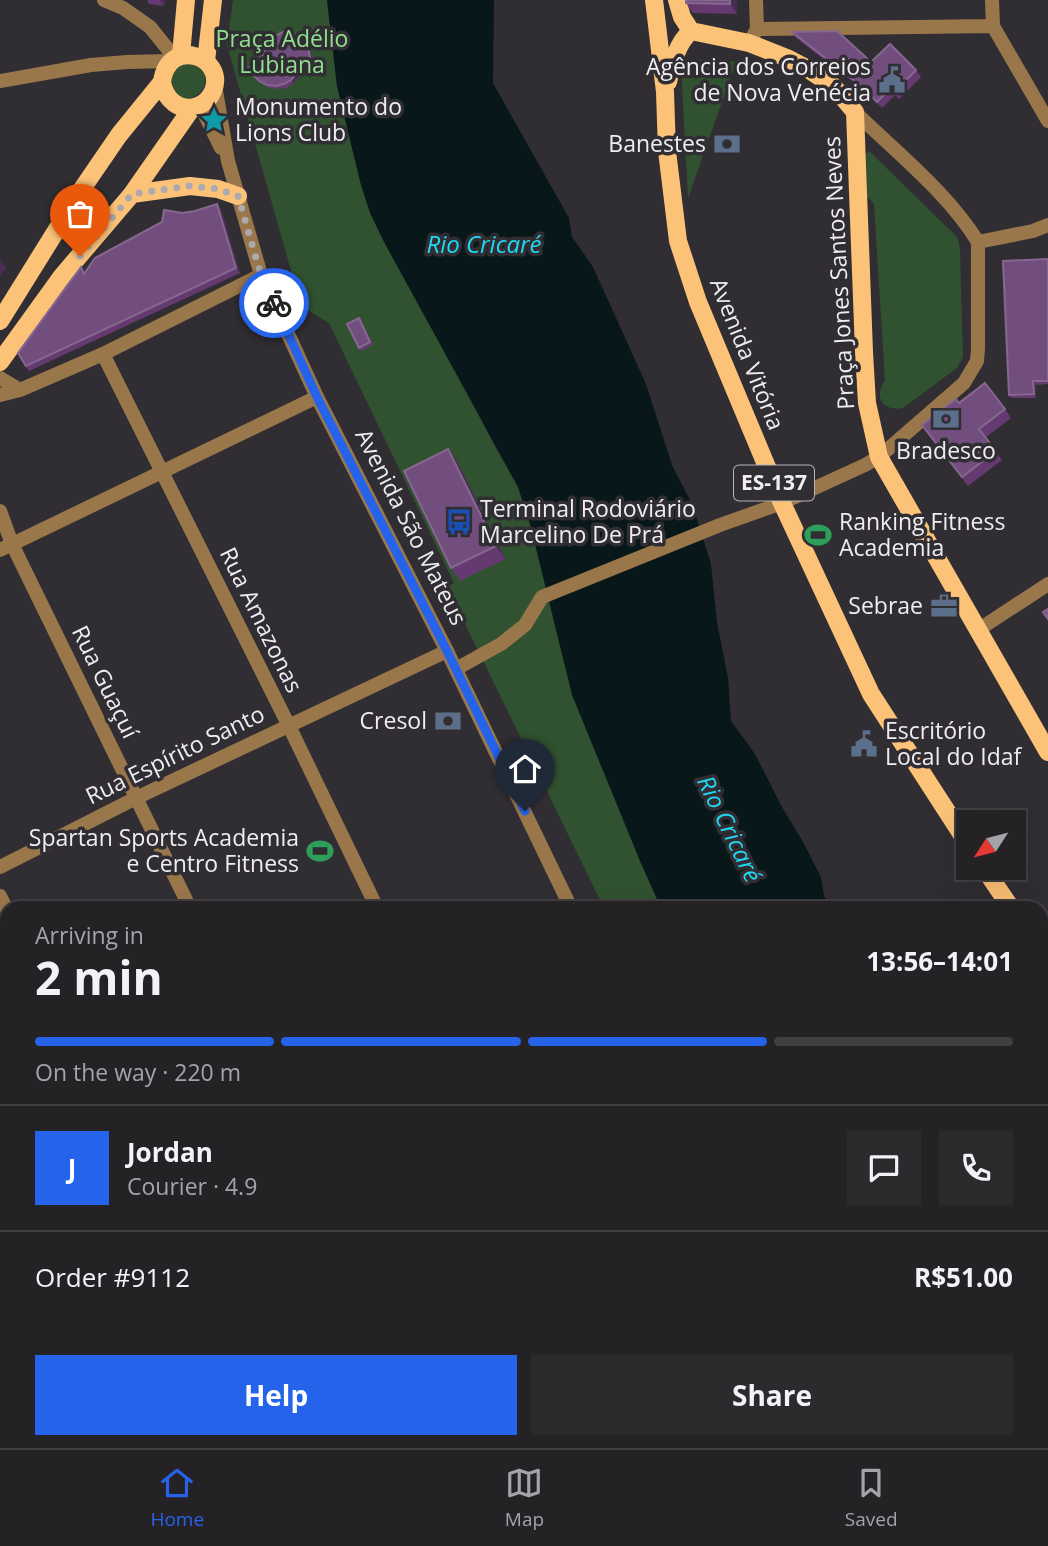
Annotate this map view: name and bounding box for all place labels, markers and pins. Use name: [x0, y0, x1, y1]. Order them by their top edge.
place label: Agência dos Correios de Nova Venécia: [646, 50, 871, 108]
public building icon: Agência dos Correios de Nova Venécia: [877, 65, 907, 95]
place label: Monumento do Lions Club: [235, 90, 402, 148]
place icon: Monumento do Lions Club: [199, 105, 229, 135]
place label: Banestes: [608, 127, 706, 159]
bank icon: Banestes: [712, 129, 742, 159]
pin: [50, 184, 110, 256]
bank icon: Bradesco: [931, 404, 961, 434]
place label: Bradesco: [896, 434, 996, 466]
place label: Terminal Rodoviário Marcelino De Prá: [480, 492, 696, 550]
place label: Ranking Fitness Academia: [839, 505, 1005, 563]
bus stop icon: Terminal Rodoviário Marcelino De Prá: [444, 507, 474, 537]
sports icon: Ranking Fitness Academia: [803, 520, 833, 550]
place label: Sebrae: [848, 589, 923, 621]
office icon: Sebrae: [929, 591, 959, 621]
place label: Cresol: [360, 704, 427, 736]
bank icon: Cresol: [433, 706, 463, 736]
place label: Escritório Local do Idaf: [885, 714, 1023, 772]
public building icon: Escritório Local do Idaf: [849, 729, 879, 759]
pin: [495, 739, 555, 811]
place label: Spartan Sports Academia e Centro Fitness: [29, 821, 299, 879]
sports icon: Spartan Sports Academia e Centro Fitness: [305, 836, 335, 866]

